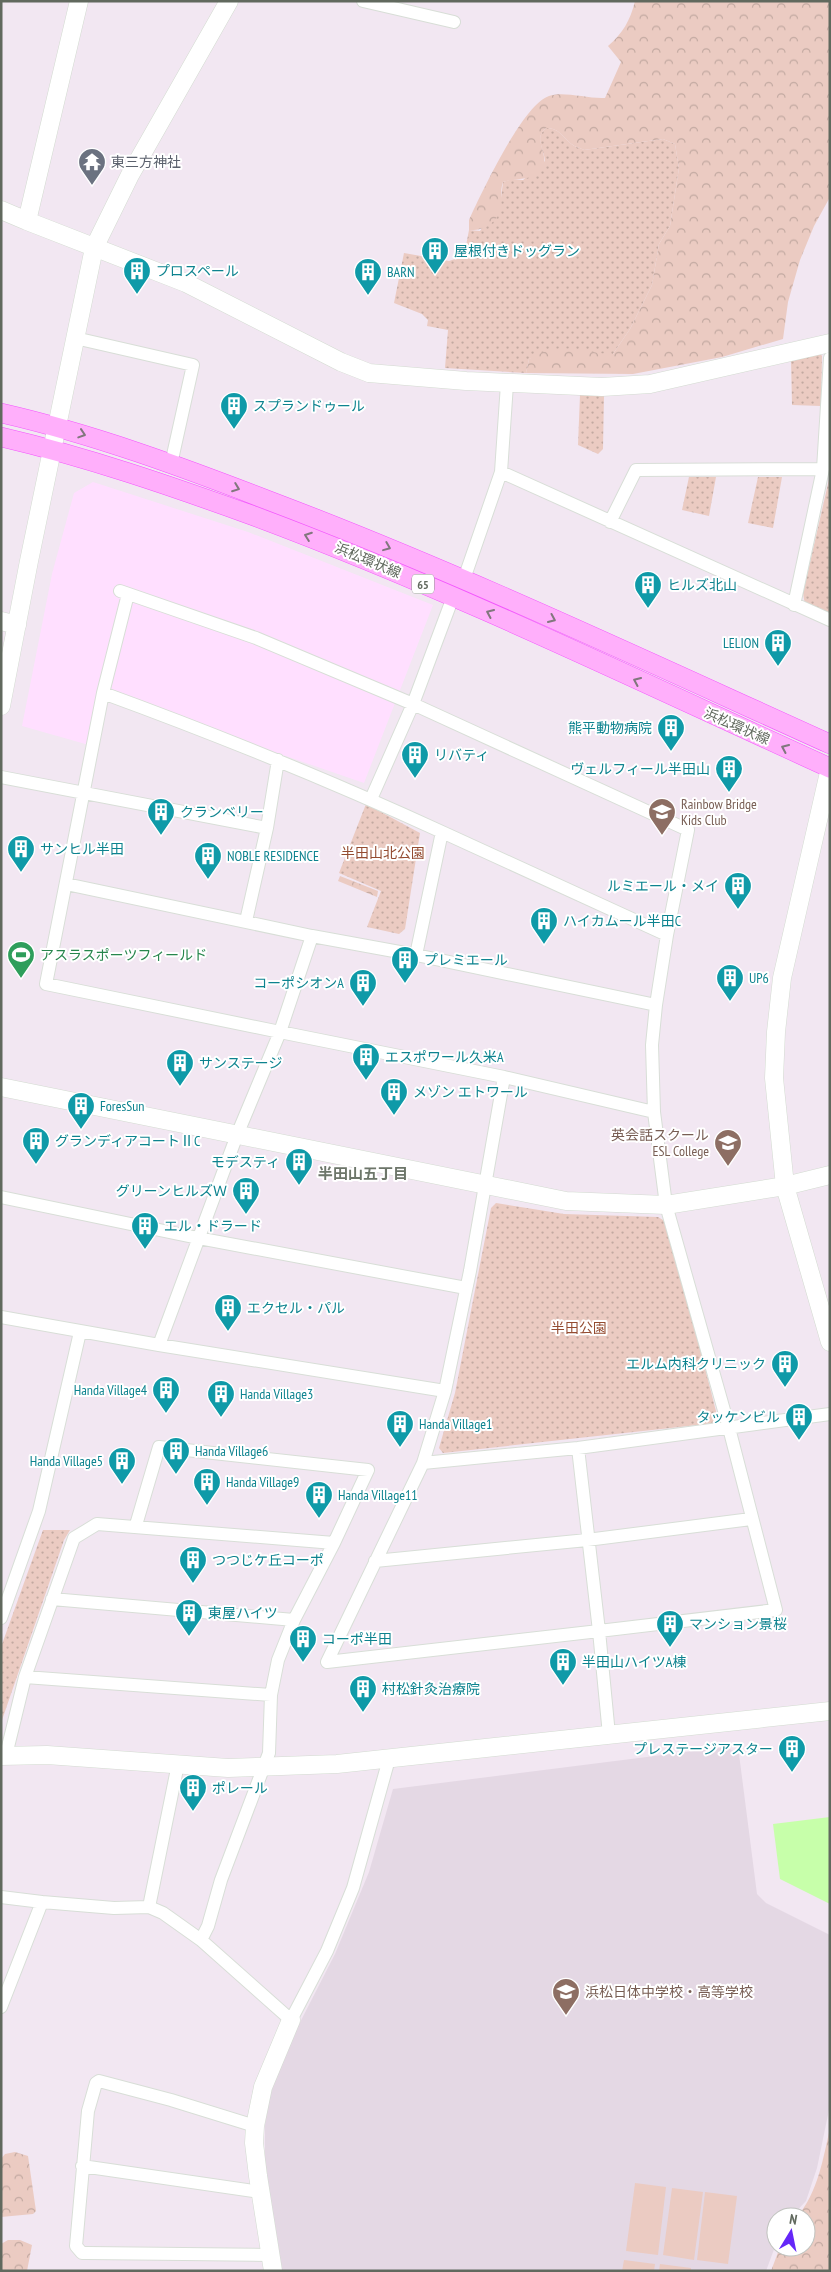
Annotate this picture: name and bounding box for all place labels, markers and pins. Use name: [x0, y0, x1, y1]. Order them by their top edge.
temple icon: 東三方神社: [77, 147, 107, 186]
place label: 東三方神社: [111, 153, 181, 171]
building icon: 屋根付きドッグラン: [420, 236, 450, 275]
place label: 屋根付きドッグラン: [454, 242, 580, 260]
building icon: プロスペール: [122, 256, 152, 295]
building icon: BARN: [353, 257, 383, 296]
place label: プロスペール: [156, 262, 239, 280]
place label: BARN: [387, 263, 414, 281]
building icon: スプランドゥール: [219, 391, 249, 430]
place label: スプランドゥール: [253, 397, 365, 415]
building icon: ヒルズ北山: [633, 570, 663, 609]
place label: ヒルズ北山: [667, 576, 737, 594]
building icon: LELION: [763, 628, 793, 667]
place label: LELION: [723, 634, 759, 652]
building icon: 熊平動物病院: [656, 713, 686, 752]
place label: 熊平動物病院: [568, 719, 652, 737]
building icon: リバティ: [400, 740, 430, 779]
place label: リバティ: [434, 746, 489, 764]
building icon: ヴェルフィール半田山: [714, 754, 744, 793]
place label: ヴェルフィール半田山: [570, 760, 710, 778]
place label: Rainbow Bridge Kids Club: [681, 795, 757, 829]
building icon: クランベリー: [146, 797, 176, 836]
school or university icon: Rainbow Bridge Kids Club: [647, 797, 677, 836]
place label: クランベリー: [180, 803, 264, 821]
building icon: サンヒル半田: [6, 834, 36, 873]
place label: サンヒル半田: [40, 840, 124, 858]
building icon: NOBLE RESIDENCE: [193, 841, 223, 880]
place label: NOBLE RESIDENCE: [227, 847, 319, 865]
building icon: ルミエール・メイ: [723, 871, 753, 910]
place label: ルミエール・メイ: [607, 877, 719, 895]
building icon: ハイカムール半田C: [529, 906, 559, 945]
place label: ハイカムール半田C: [563, 912, 682, 930]
sports icon: アスラスポーツフィールド: [6, 940, 36, 979]
building icon: プレミエール: [390, 945, 420, 984]
place label: アスラスポーツフィールド: [40, 946, 207, 964]
place label: プレミエール: [424, 951, 508, 969]
building icon: UP6: [715, 963, 745, 1002]
building icon: コーポシオンA: [348, 968, 378, 1007]
place label: UP6: [749, 969, 769, 987]
place label: コーポシオンA: [253, 974, 344, 992]
building icon: エスポワール久米A: [351, 1042, 381, 1081]
building icon: サンステージ: [165, 1048, 195, 1087]
place label: エスポワール久米A: [385, 1048, 504, 1066]
place label: サンステージ: [199, 1054, 282, 1072]
building icon: メゾン エトワール: [379, 1077, 409, 1116]
place label: メゾン エトワール: [413, 1083, 528, 1101]
building icon: ForesSun: [66, 1091, 96, 1130]
place label: ForesSun: [100, 1097, 144, 1115]
building icon: グランディアコートⅡC: [21, 1126, 51, 1165]
place label: 英会話スクール ESL College: [611, 1126, 709, 1160]
school or university icon: 英会話スクール ESL College: [713, 1128, 743, 1167]
place label: グランディアコートⅡC: [55, 1132, 201, 1150]
building icon: モデスティ: [284, 1147, 314, 1186]
place label: モデスティ: [211, 1153, 280, 1171]
building icon: グリーンヒルズＷ: [231, 1176, 261, 1215]
place label: グリーンヒルズＷ: [116, 1182, 227, 1200]
building icon: エル・ドラード: [130, 1211, 160, 1250]
place label: エル・ドラード: [164, 1217, 262, 1235]
building icon: エクセル・パル: [213, 1293, 243, 1332]
place label: エクセル・パル: [247, 1299, 345, 1317]
building icon: エルム内科クリニック: [770, 1349, 800, 1388]
place label: エルム内科クリニック: [626, 1355, 766, 1373]
building icon: Handa Village4: [151, 1375, 181, 1414]
building icon: Handa Village3: [206, 1379, 236, 1418]
place label: Handa Village4: [74, 1381, 148, 1399]
place label: Handa Village3: [240, 1385, 313, 1403]
building icon: タッケンビル: [784, 1402, 814, 1441]
place label: タッケンビル: [696, 1408, 780, 1426]
building icon: Handa Village1: [385, 1409, 415, 1448]
place label: Handa Village1: [419, 1415, 492, 1433]
building icon: Handa Village6: [161, 1436, 191, 1475]
place label: Handa Village6: [195, 1442, 268, 1460]
building icon: Handa Village5: [107, 1446, 137, 1485]
place label: Handa Village5: [30, 1452, 103, 1470]
building icon: Handa Village9: [192, 1467, 222, 1506]
place label: Handa Village9: [226, 1473, 299, 1491]
building icon: Handa Village11: [304, 1480, 334, 1519]
place label: Handa Village11: [338, 1486, 418, 1504]
building icon: つつじケ丘コーポ: [178, 1545, 208, 1584]
place label: つつじケ丘コーポ: [212, 1551, 324, 1569]
building icon: 東屋ハイツ: [174, 1598, 204, 1637]
place label: 東屋ハイツ: [208, 1604, 278, 1622]
building icon: マンション景桜: [655, 1609, 685, 1648]
place label: マンション景桜: [689, 1615, 787, 1633]
building icon: コーポ半田: [288, 1624, 318, 1663]
place label: コーポ半田: [322, 1630, 392, 1648]
building icon: 半田山ハイツA棟: [548, 1647, 578, 1686]
place label: 半田山ハイツA棟: [582, 1653, 686, 1671]
building icon: 村松針灸治療院: [348, 1674, 378, 1713]
place label: 村松針灸治療院: [382, 1680, 480, 1698]
building icon: プレステージアスター: [777, 1734, 807, 1773]
place label: プレステージアスター: [633, 1740, 773, 1758]
building icon: ポレール: [178, 1773, 208, 1812]
place label: ポレール: [212, 1779, 268, 1797]
school or university icon: 浜松日体中学校・高等学校: [551, 1977, 581, 2016]
place label: 浜松日体中学校・高等学校: [585, 1983, 753, 2001]

